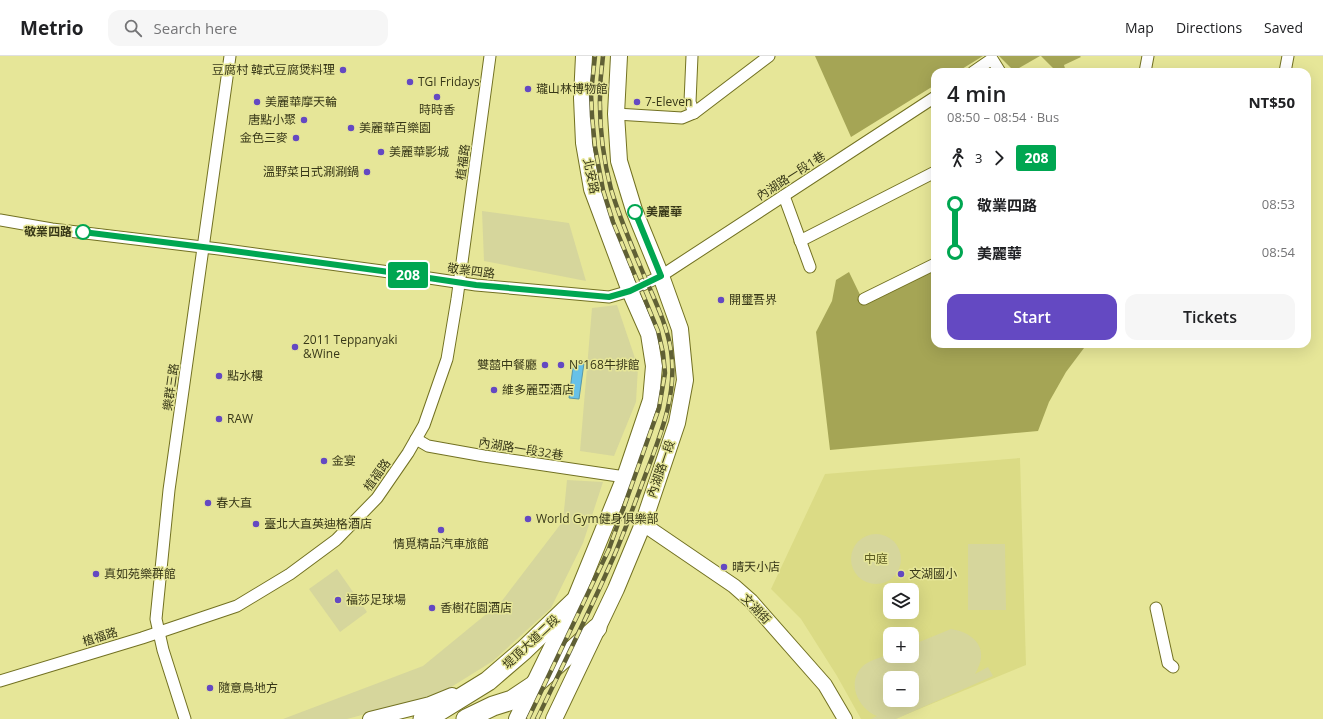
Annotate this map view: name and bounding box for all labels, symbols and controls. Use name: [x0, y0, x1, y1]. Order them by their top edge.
search box: [108, 10, 388, 46]
text: Metrio: [20, 15, 84, 41]
icon: search: [122, 17, 144, 39]
text: Search here: [154, 18, 237, 38]
text: Map: [1125, 18, 1154, 37]
text: Directions: [1176, 18, 1242, 37]
text: Saved: [1264, 18, 1303, 37]
place label: 豆腐村 韓式豆腐煲料理: [212, 61, 335, 78]
marker: 豆腐村 韓式豆腐煲料理: [338, 65, 348, 75]
place label: TGI Fridays: [418, 73, 480, 90]
marker: TGI Fridays: [405, 77, 415, 87]
text: 4 min: [947, 78, 1006, 108]
place label: 瓏山林博物館: [536, 80, 608, 97]
marker: 瓏山林博物館: [523, 84, 533, 94]
marker: 時時香: [432, 92, 442, 102]
text: NT$50: [1248, 92, 1295, 112]
place label: 美麗華摩天輪: [265, 93, 337, 110]
place label: 7-Eleven: [645, 93, 692, 110]
marker: 美麗華摩天輪: [252, 97, 262, 107]
marker: 7-Eleven: [632, 97, 642, 107]
place label: 時時香: [419, 101, 455, 118]
text: 08:50 – 08:54 · Bus: [947, 108, 1059, 126]
place label: 唐點小聚: [248, 111, 296, 128]
marker: 唐點小聚: [299, 115, 309, 125]
place label: 美麗華百樂園: [359, 119, 431, 136]
marker: 美麗華百樂園: [346, 123, 356, 133]
place label: 金色三麥: [240, 129, 288, 146]
marker: 金色三麥: [291, 133, 301, 143]
place label: 美麗華影城: [389, 143, 449, 160]
street label: 植福路: [452, 143, 473, 181]
marker: 美麗華影城: [376, 147, 386, 157]
street label: 內湖路一段1巷: [753, 147, 828, 204]
icon: walk: [947, 147, 969, 169]
icon: forward: [988, 147, 1010, 169]
text: 208: [1024, 148, 1048, 167]
text: 3: [975, 149, 982, 167]
street label: 北安路: [579, 157, 604, 195]
place label: 溫野菜日式涮涮鍋: [263, 163, 359, 180]
marker: 溫野菜日式涮涮鍋: [362, 167, 372, 177]
text: 敬業四路: [977, 195, 1037, 215]
text: 08:53: [1262, 195, 1295, 213]
place label: 美麗華: [646, 203, 682, 220]
marker: 美麗華: [627, 204, 643, 220]
place label: 敬業四路: [24, 223, 72, 240]
marker: 敬業四路: [75, 224, 91, 240]
text: 美麗華: [977, 243, 1022, 263]
text: 08:54: [1262, 243, 1295, 261]
street label: 敬業四路: [446, 259, 496, 282]
line badge: 208: [385, 262, 431, 288]
text: 208: [396, 265, 420, 284]
place label: 開璽吾界: [729, 291, 777, 308]
button: Start: [947, 294, 1117, 340]
button: Tickets: [1125, 294, 1295, 340]
marker: 開璽吾界: [716, 295, 726, 305]
place label: 2011 Teppanyaki &Wine: [303, 331, 398, 362]
marker: 2011 Teppanyaki &Wine: [290, 342, 300, 352]
place label: 雙囍中餐廳: [477, 356, 537, 373]
place label: N°168牛排館: [569, 356, 640, 373]
marker: 雙囍中餐廳: [540, 360, 550, 370]
marker: N°168牛排館: [556, 360, 566, 370]
street label: 樂群三路: [159, 362, 182, 412]
place label: 點水樓: [227, 367, 263, 384]
marker: 點水樓: [214, 371, 224, 381]
place label: 維多麗亞酒店: [502, 381, 574, 398]
marker: 維多麗亞酒店: [489, 385, 499, 395]
place label: RAW: [227, 410, 253, 427]
marker: RAW: [214, 414, 224, 424]
street label: 內湖路一段32巷: [477, 433, 565, 464]
street label: 內湖路一段: [643, 438, 678, 500]
place label: 金宴: [332, 452, 356, 469]
street label: 植福路: [359, 455, 394, 494]
marker: 金宴: [319, 456, 329, 466]
place label: 春大直: [216, 494, 252, 511]
marker: 春大直: [203, 498, 213, 508]
place label: World Gym健身俱樂部: [536, 510, 659, 527]
marker: World Gym健身俱樂部: [523, 514, 533, 524]
place label: 臺北大直英迪格酒店: [264, 515, 372, 532]
marker: 臺北大直英迪格酒店: [251, 519, 261, 529]
marker: 情覓精品汽車旅館: [436, 525, 446, 535]
place label: 情覓精品汽車旅館: [393, 535, 489, 552]
park label: 中庭: [864, 550, 888, 567]
place label: 晴天小店: [732, 558, 780, 575]
marker: 晴天小店: [719, 562, 729, 572]
place label: 真如苑樂群館: [104, 565, 176, 582]
place label: 文湖國小: [909, 565, 957, 582]
marker: 真如苑樂群館: [91, 569, 101, 579]
marker: 文湖國小: [896, 569, 906, 579]
map controls: [883, 583, 919, 707]
button: layers: [883, 583, 919, 619]
street label: 文湖街: [738, 590, 775, 628]
place label: 福莎足球場: [346, 591, 406, 608]
marker: 福莎足球場: [333, 595, 343, 605]
place label: 香樹花園酒店: [440, 599, 512, 616]
marker: 香樹花園酒店: [427, 603, 437, 613]
street label: 堤頂大道二段: [499, 611, 563, 672]
street label: 植福路: [80, 623, 120, 650]
button: +: [883, 627, 919, 663]
button: −: [883, 671, 919, 707]
place label: 隨意鳥地方: [218, 679, 278, 696]
marker: 隨意鳥地方: [205, 683, 215, 693]

